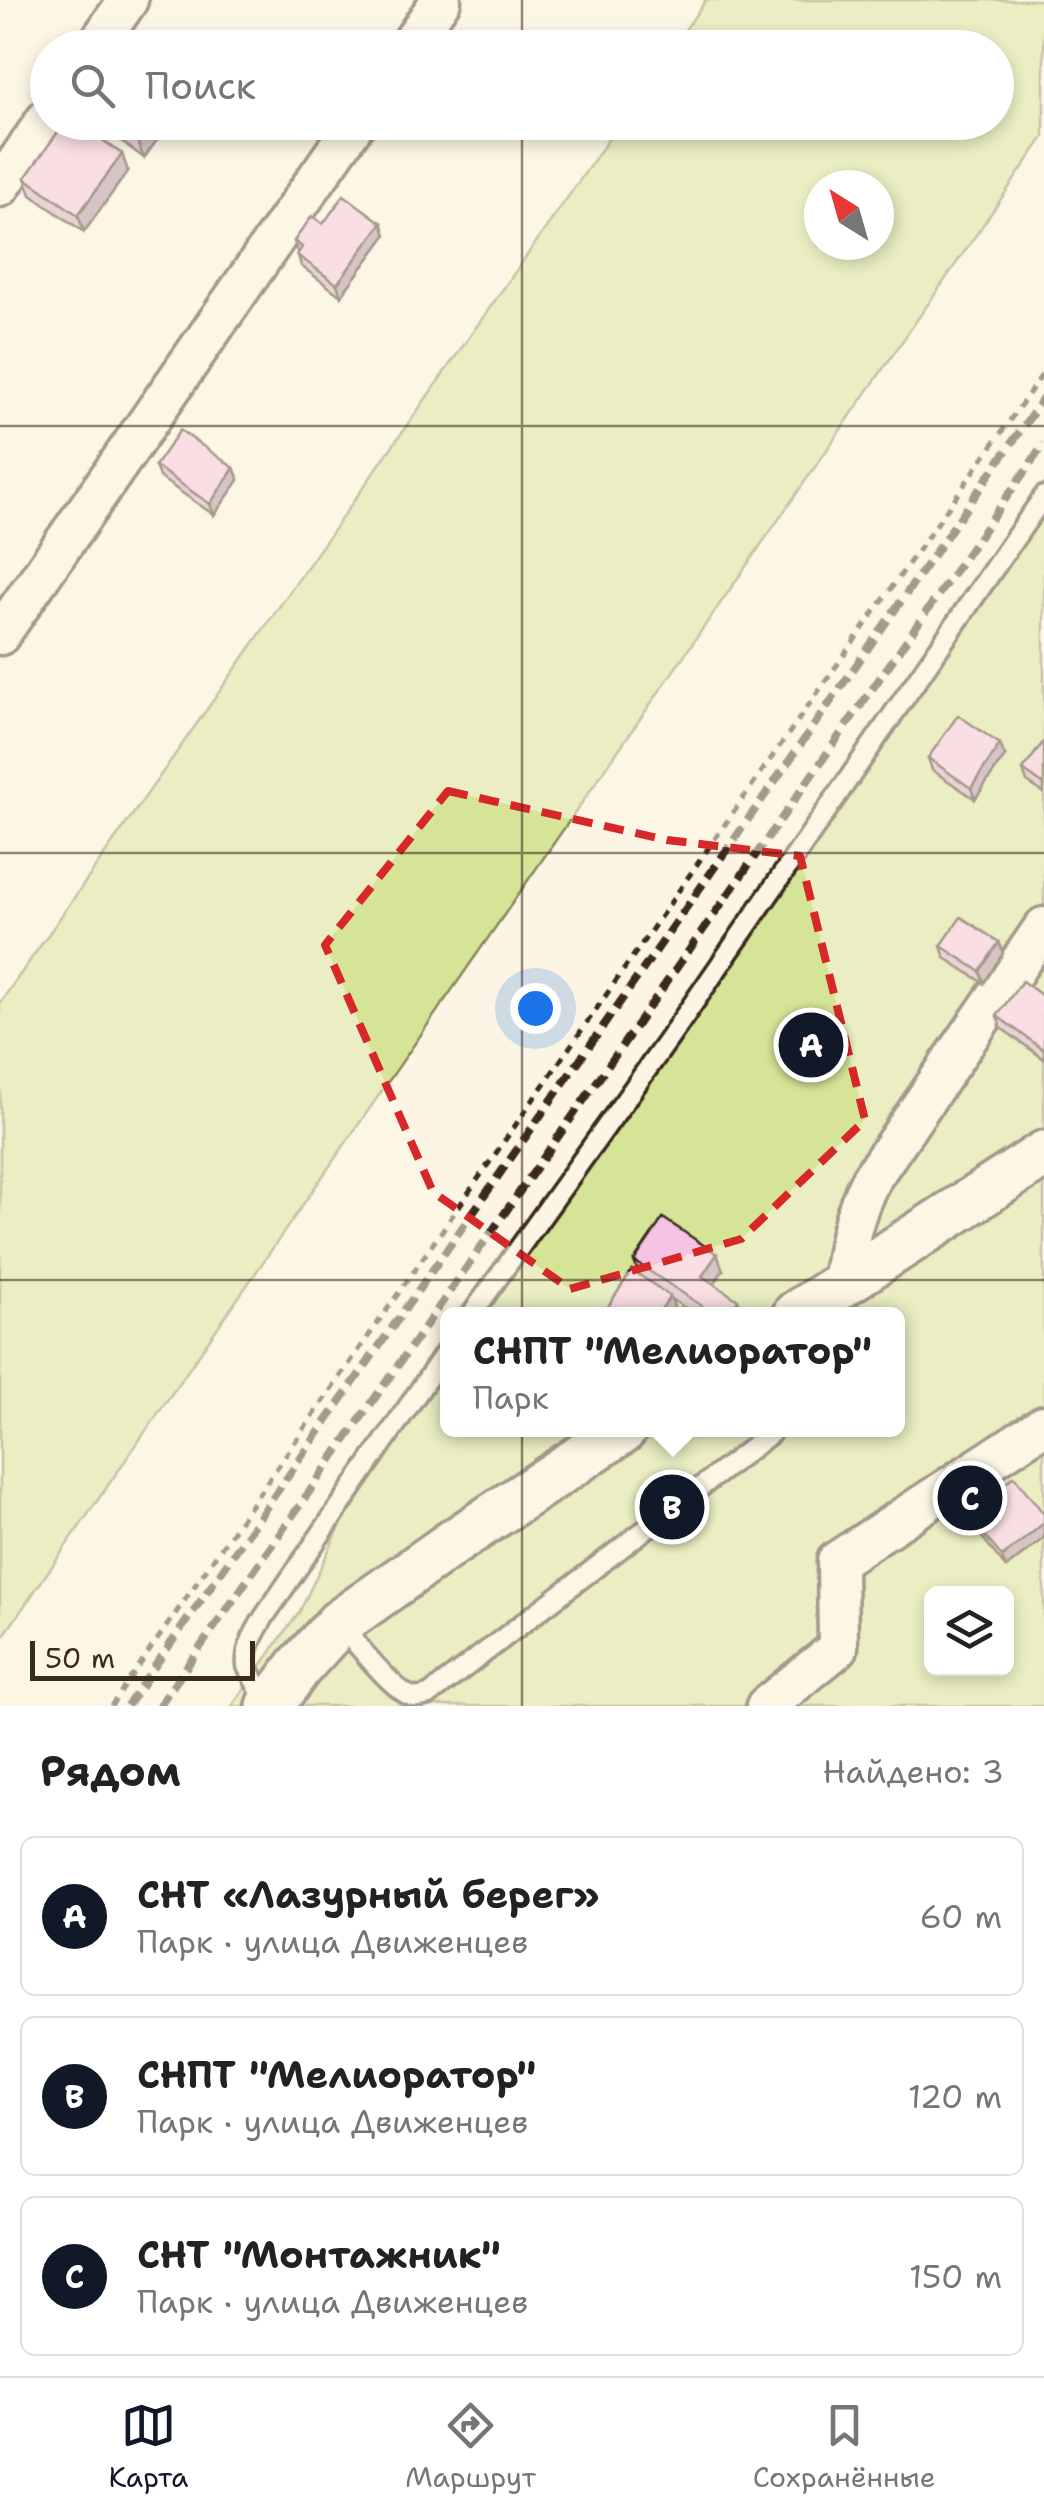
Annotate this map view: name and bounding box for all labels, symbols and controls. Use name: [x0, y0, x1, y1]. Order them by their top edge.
search box: [30, 30, 1014, 140]
icon: search: [65, 58, 120, 113]
text: Поиск: [145, 60, 256, 111]
north arrow: [804, 170, 894, 260]
your location: [510, 983, 561, 1034]
pin: A: [778, 1008, 844, 1082]
popup: [440, 1307, 905, 1437]
text: СНПТ "Мелиоратор": [473, 1325, 872, 1376]
text: Парк: [473, 1376, 549, 1419]
pin: C: [938, 1460, 1002, 1536]
pin: B: [640, 1470, 704, 1544]
map controls: [924, 1586, 1014, 1676]
button: layers: [924, 1586, 1014, 1676]
scale bar: [30, 1636, 255, 1680]
text: 50 m: [45, 1639, 115, 1677]
text: Рядом: [40, 1743, 181, 1799]
text: Найдено: 3: [823, 1750, 1004, 1793]
text: СНТ «Лазурный берег»: [137, 1869, 599, 1920]
text: A: [62, 1895, 87, 1938]
text: 60 m: [920, 1895, 1002, 1938]
text: Парк · улица Движенцев: [137, 1920, 528, 1963]
text: СНПТ "Мелиоратор": [137, 2049, 536, 2100]
text: B: [65, 2075, 84, 2118]
text: 120 m: [908, 2075, 1002, 2118]
text: Парк · улица Движенцев: [137, 2100, 528, 2143]
text: СНТ "Монтажник": [137, 2229, 501, 2280]
text: C: [65, 2255, 84, 2298]
text: 150 m: [909, 2255, 1002, 2298]
text: Парк · улица Движенцев: [137, 2280, 528, 2323]
tab: Карта: [108, 2398, 189, 2496]
tab: Маршрут: [405, 2398, 536, 2496]
tab: Сохранённые: [753, 2398, 936, 2496]

